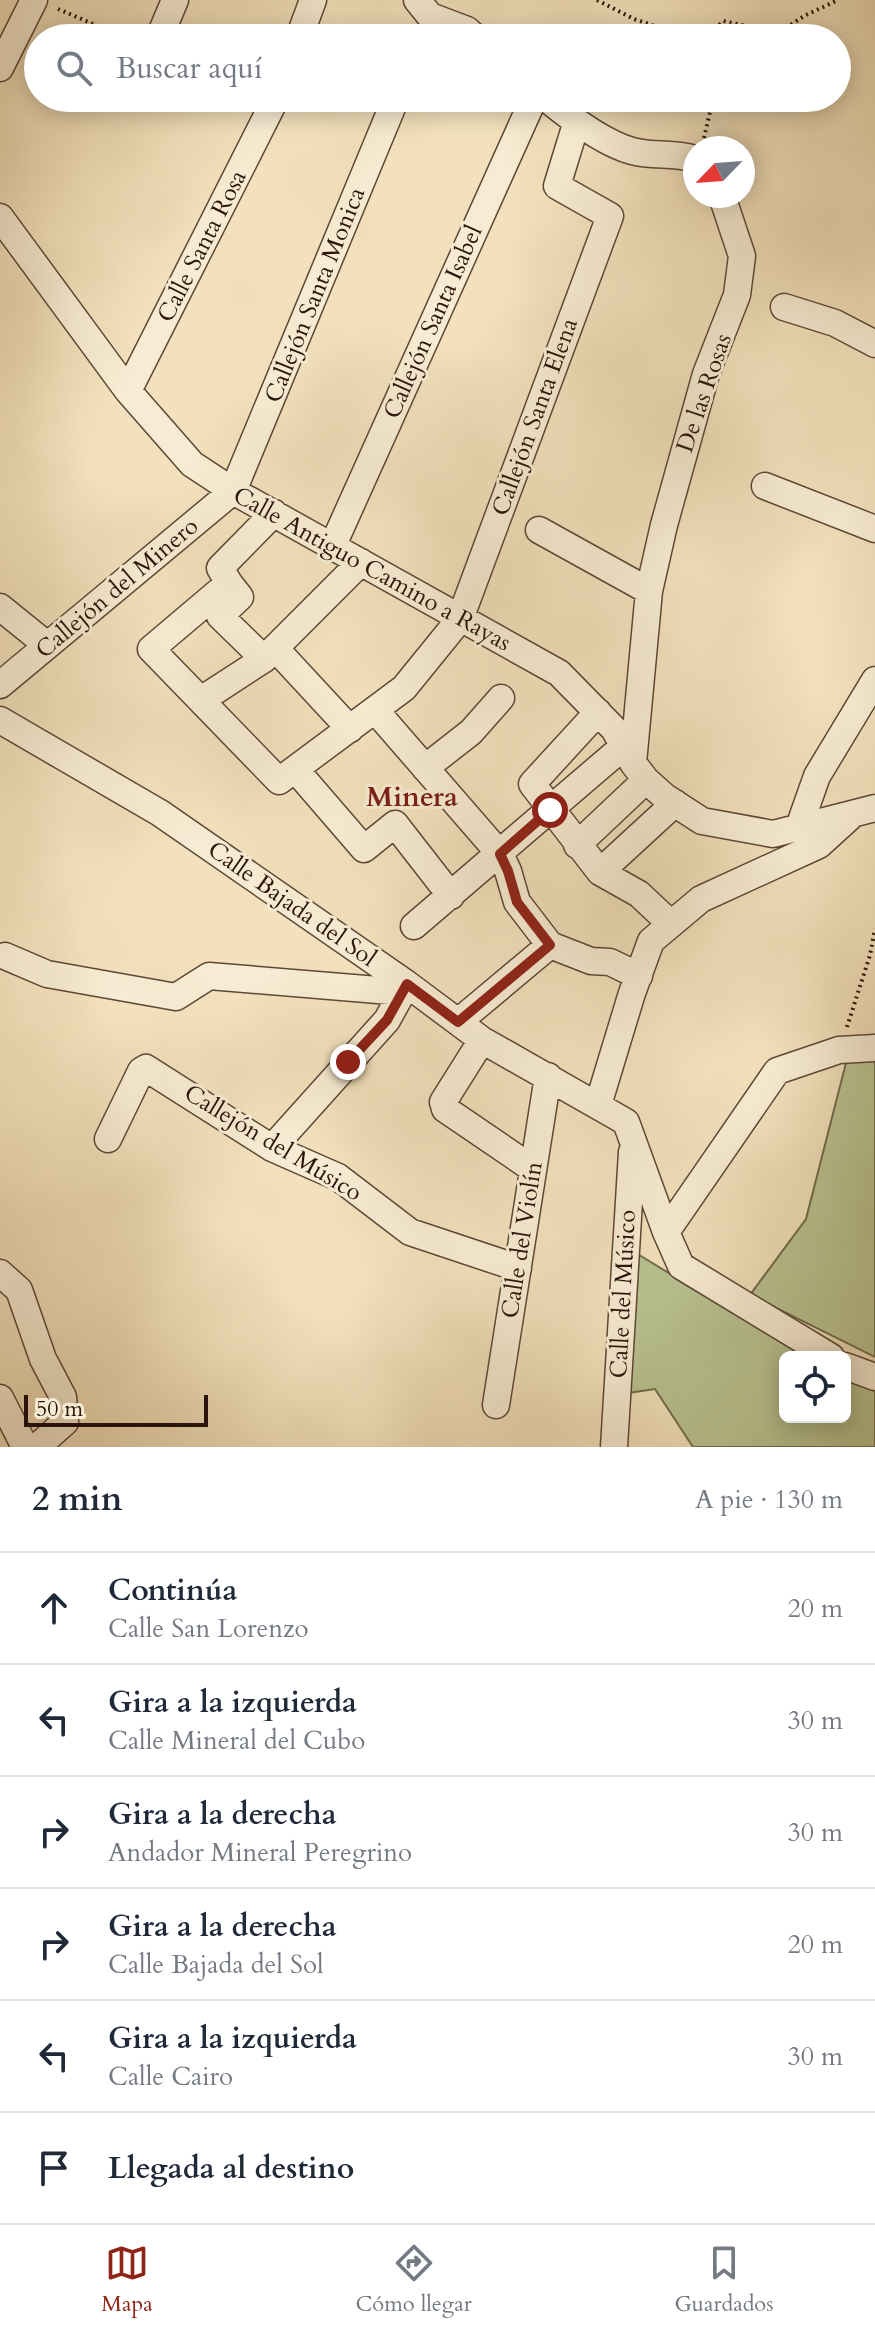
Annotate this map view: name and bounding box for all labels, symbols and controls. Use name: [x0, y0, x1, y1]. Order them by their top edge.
search box: [24, 24, 851, 112]
icon: search: [52, 46, 96, 90]
text: Buscar aquí: [116, 48, 262, 89]
north arrow: [683, 136, 755, 208]
street label: Calle Santa Rosa: [149, 164, 255, 328]
street label: Callejón Santa Monica: [257, 182, 373, 408]
street label: Callejón Santa Isabel: [376, 220, 490, 424]
street label: Callejón Santa Elena: [484, 313, 586, 520]
street label: De las Rosas: [668, 329, 740, 457]
street label: Calle Antiguo Camino a Rayas: [227, 479, 517, 659]
street label: Callejón del Minero: [28, 510, 206, 666]
district label: Minera: [366, 778, 458, 816]
route start: [532, 792, 568, 828]
street label: Calle Bajada del Sol: [201, 833, 383, 975]
route end: [330, 1044, 366, 1080]
street label: Callejón del Músico: [178, 1077, 368, 1209]
street label: Calle del Violín: [493, 1159, 551, 1321]
street label: Calle del Músico: [602, 1209, 644, 1379]
map controls: [779, 1351, 851, 1423]
button: locate: [779, 1351, 851, 1423]
scale bar: [24, 1391, 208, 1427]
text: 50 m: [36, 1394, 83, 1424]
text: 2 min: [32, 1476, 123, 1522]
text: A pie · 130 m: [695, 1482, 843, 1517]
text: Continúa: [108, 1570, 238, 1611]
icon: ahead: [32, 1586, 76, 1630]
text: 20 m: [787, 1591, 843, 1626]
text: Calle San Lorenzo: [108, 1611, 309, 1646]
text: Gira a la izquierda: [108, 1682, 357, 1723]
icon: left: [32, 1698, 76, 1742]
text: 30 m: [787, 1703, 843, 1738]
text: Calle Mineral del Cubo: [108, 1723, 365, 1758]
text: Gira a la derecha: [108, 1794, 337, 1835]
icon: right: [32, 1810, 76, 1854]
text: 30 m: [787, 1815, 843, 1850]
text: Andador Mineral Peregrino: [108, 1835, 412, 1870]
text: Gira a la derecha: [108, 1906, 337, 1947]
icon: right: [32, 1922, 76, 1966]
text: 20 m: [787, 1927, 843, 1962]
text: Calle Bajada del Sol: [108, 1947, 324, 1982]
text: Gira a la izquierda: [108, 2018, 357, 2059]
icon: left: [32, 2034, 76, 2078]
text: 30 m: [787, 2039, 843, 2074]
text: Calle Cairo: [108, 2059, 233, 2094]
icon: arrive: [32, 2146, 76, 2190]
text: Llegada al destino: [108, 2148, 354, 2189]
tab: Mapa: [101, 2241, 153, 2319]
tab: Cómo llegar: [356, 2241, 472, 2319]
tab: Guardados: [674, 2241, 774, 2319]

